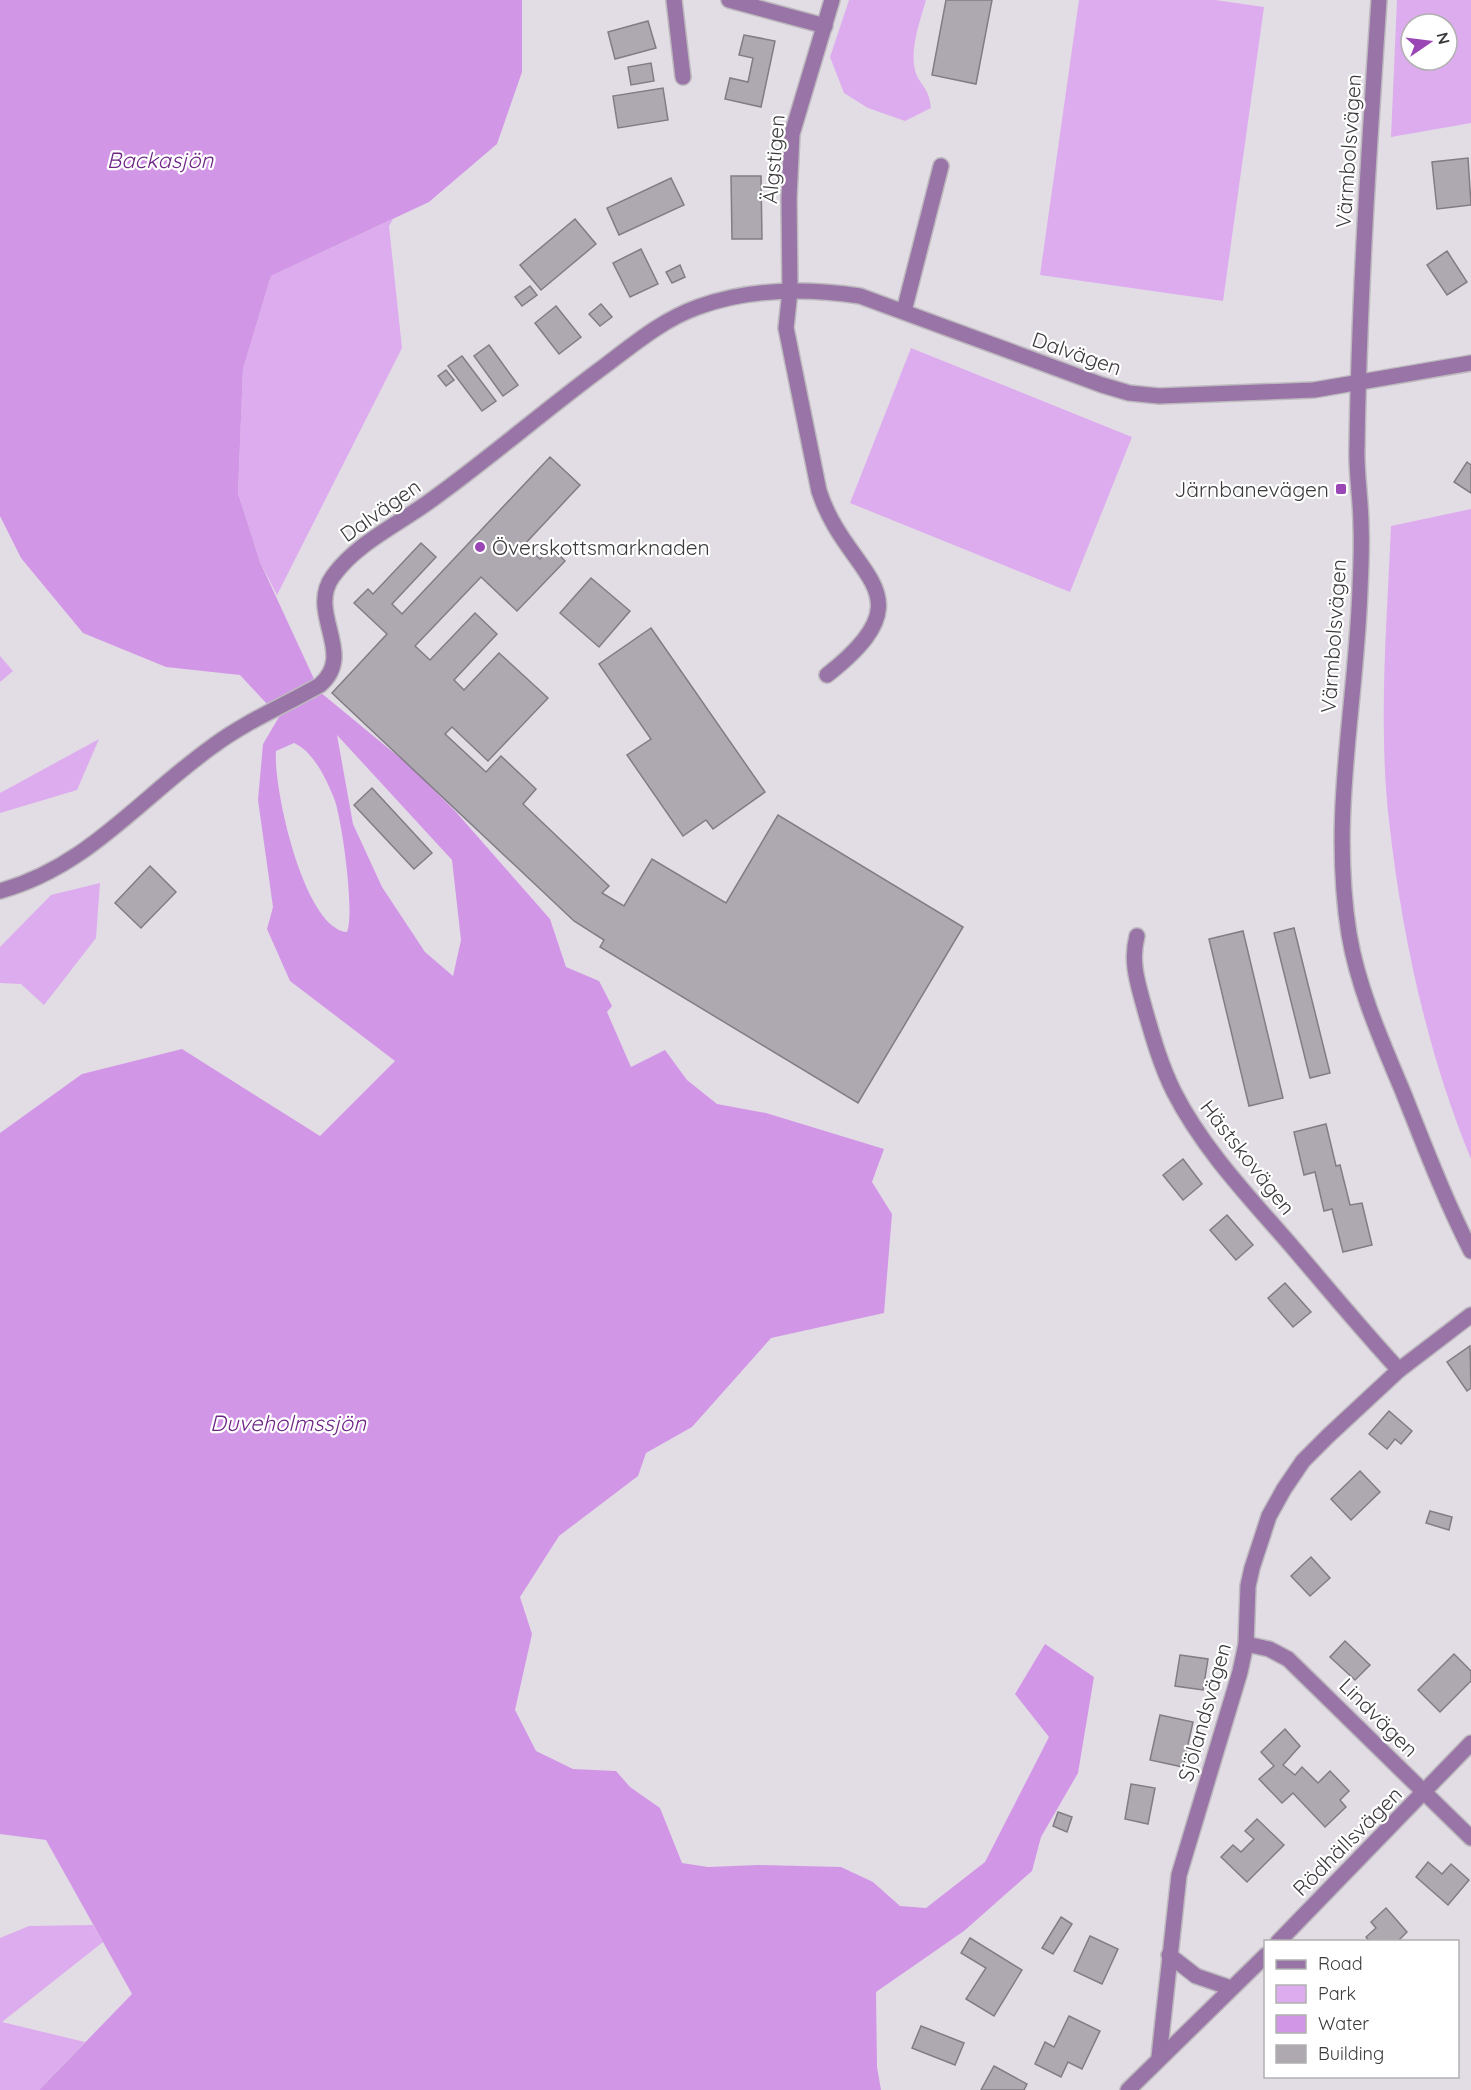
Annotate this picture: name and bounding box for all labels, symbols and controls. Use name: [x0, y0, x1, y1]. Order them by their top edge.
north arrow: [1399, 12, 1459, 72]
text: N: [1432, 30, 1455, 46]
street label: Värmbolsvägen: [1330, 73, 1366, 229]
street label: Älgstigen: [756, 113, 790, 205]
water label: Backasjön: [107, 146, 214, 174]
street label: Dalvägen: [1029, 326, 1125, 380]
street label: Dalvägen: [335, 473, 425, 547]
place label: Järnbanevägen: [1174, 476, 1329, 502]
marker: Järnbanevägen: [1334, 482, 1348, 496]
place label: Överskottsmarknaden: [492, 534, 710, 560]
marker: Överskottsmarknaden: [473, 540, 487, 554]
street label: Värmbolsvägen: [1315, 558, 1351, 714]
street label: Hästskovägen: [1195, 1094, 1301, 1220]
water label: Duveholmssjön: [210, 1409, 367, 1437]
street label: Sjölandsvägen: [1172, 1640, 1236, 1784]
street label: Lindvägen: [1334, 1672, 1424, 1762]
street label: Rödhällsvägen: [1287, 1781, 1407, 1901]
legend: [1264, 1940, 1459, 2078]
text: Road: [1318, 1952, 1363, 1975]
text: Park: [1318, 1982, 1356, 2005]
text: Water: [1318, 2012, 1369, 2035]
text: Building: [1318, 2042, 1384, 2065]

